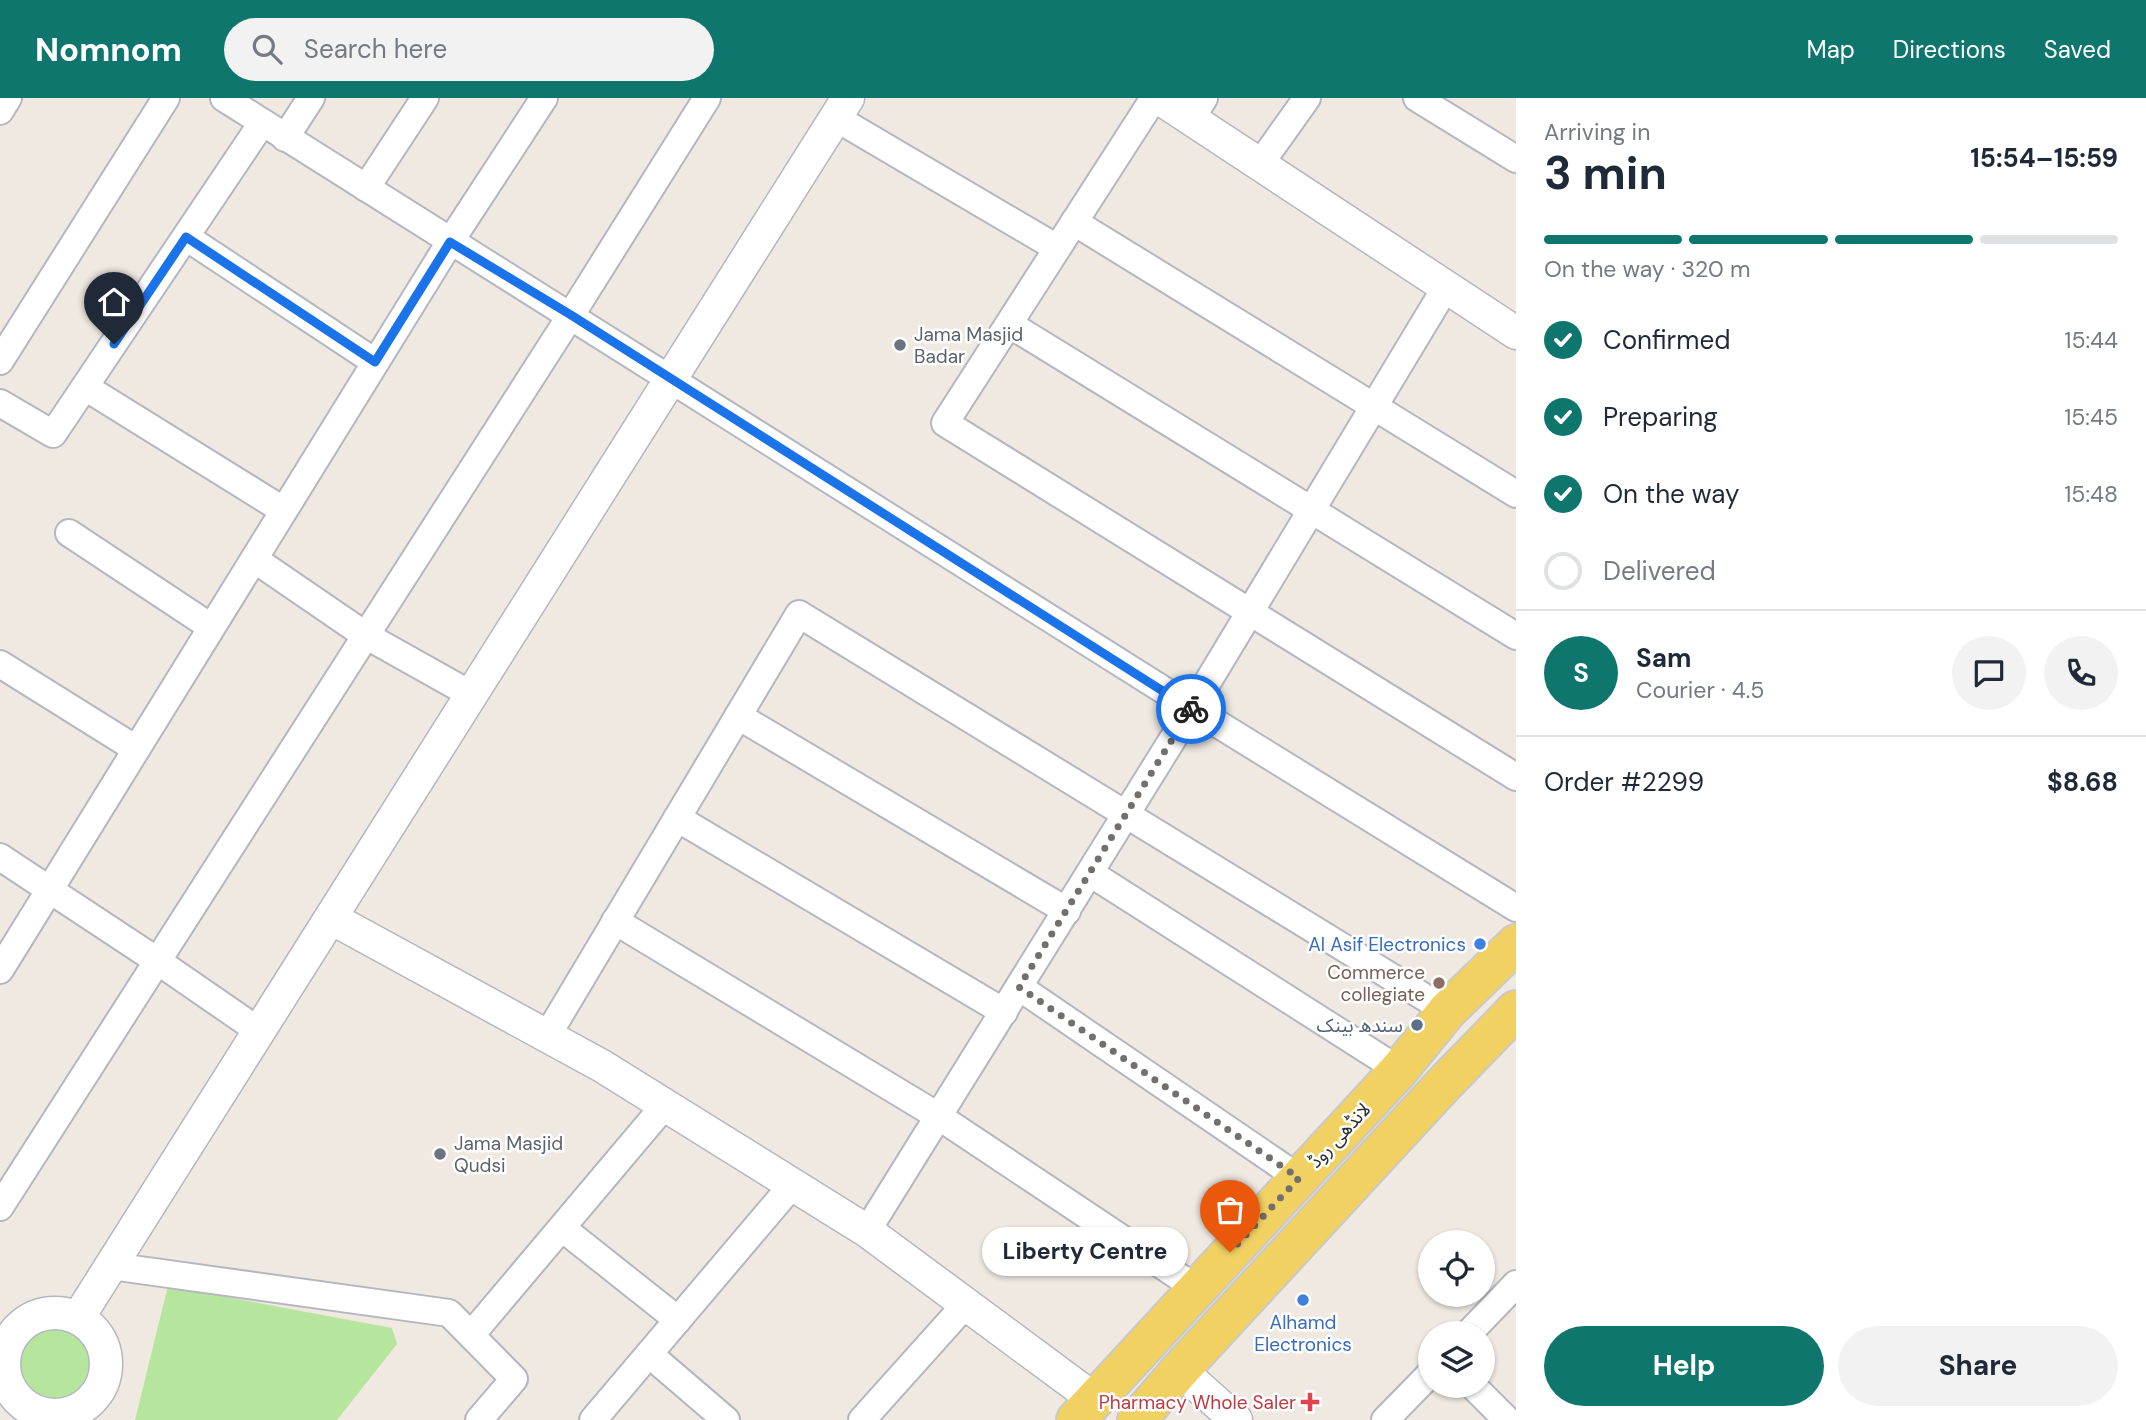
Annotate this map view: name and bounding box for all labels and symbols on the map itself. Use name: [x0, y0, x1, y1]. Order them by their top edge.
pin: [84, 272, 144, 344]
place label: Jama Masjid Badar: [914, 322, 1023, 369]
marker: Jama Masjid Badar: [892, 337, 908, 353]
courier: [1156, 674, 1226, 744]
place label: Al Asif Electronics: [1308, 932, 1466, 957]
marker: Al Asif Electronics: [1472, 936, 1488, 952]
place label: Commerce collegiate: [1327, 960, 1425, 1007]
marker: Commerce collegiate: [1431, 975, 1447, 991]
place label: سندھ بینک: [1316, 1013, 1403, 1038]
marker: سندھ بینک: [1409, 1017, 1425, 1033]
street label: لانڈھی روڈ: [1303, 1097, 1376, 1173]
place label: Jama Masjid Qudsi: [454, 1131, 563, 1178]
marker: Jama Masjid Qudsi: [432, 1146, 448, 1162]
pin: [1200, 1180, 1260, 1252]
callout: Liberty Centre: [982, 1228, 1188, 1276]
marker: Alhamd Electronics: [1295, 1292, 1311, 1308]
place label: Alhamd Electronics: [1254, 1310, 1352, 1357]
place label: Pharmacy Whole Saler: [1099, 1390, 1296, 1415]
marker: Pharmacy Whole Saler: [1302, 1394, 1318, 1410]

